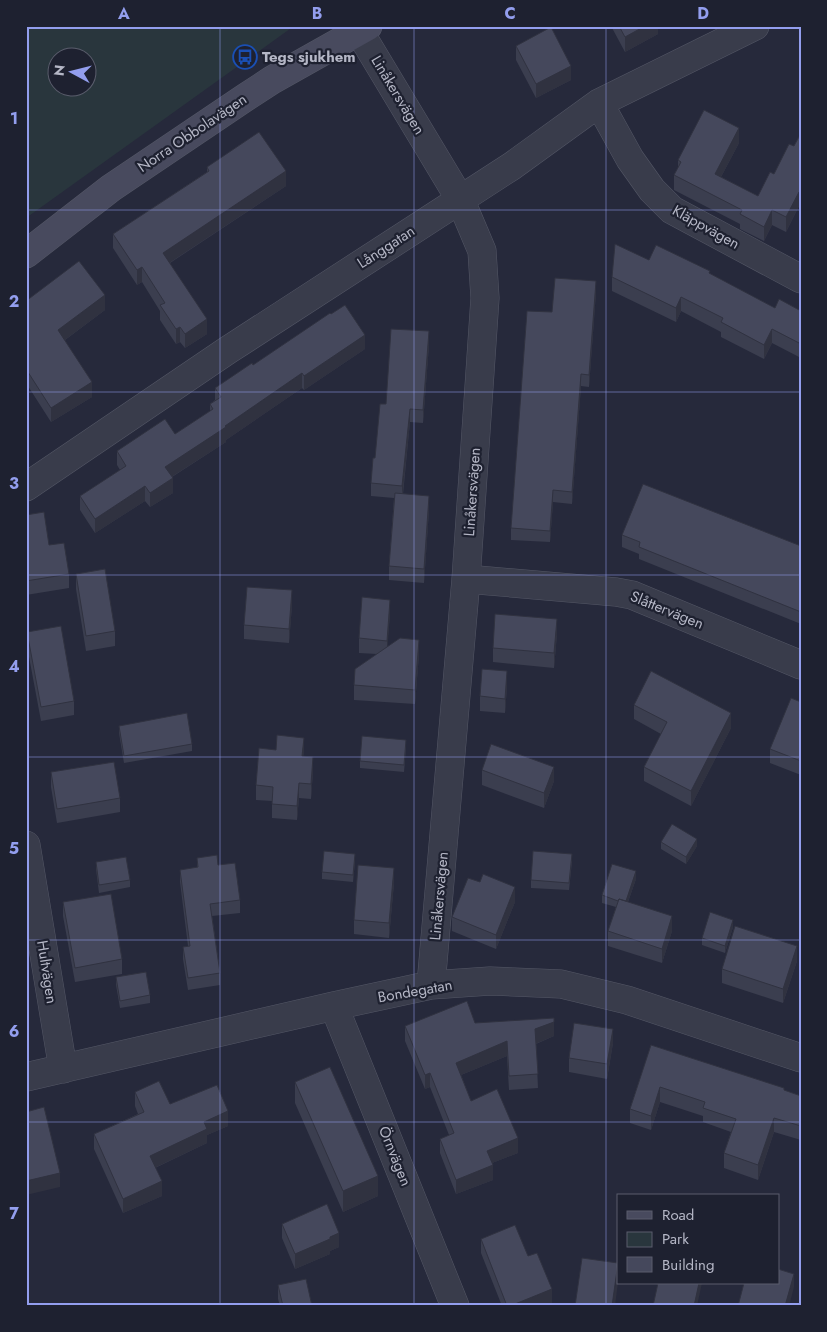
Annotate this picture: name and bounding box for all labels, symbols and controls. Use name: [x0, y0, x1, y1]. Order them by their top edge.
text: A: [117, 2, 130, 25]
text: B: [312, 2, 322, 25]
text: C: [504, 2, 516, 25]
text: D: [697, 2, 709, 25]
bus stop icon: Tegs sjukhem: [232, 44, 258, 70]
place label: Tegs sjukhem: [262, 46, 356, 68]
north arrow: [48, 48, 98, 98]
street label: Linåkersvägen: [366, 51, 430, 139]
text: N: [48, 64, 70, 77]
street label: Norra Obbolavägen: [133, 88, 251, 178]
text: 1: [10, 107, 18, 130]
street label: Kläppvägen: [668, 199, 744, 255]
street label: Långgatan: [353, 220, 419, 274]
text: 2: [9, 290, 19, 313]
street label: Linåkersvägen: [458, 447, 486, 537]
text: 3: [9, 472, 19, 495]
street label: Slåttervägen: [627, 585, 707, 635]
text: 4: [8, 655, 20, 678]
text: 5: [9, 837, 19, 860]
street label: Linåkersvägen: [424, 851, 454, 941]
street label: Hultvägen: [31, 939, 63, 1005]
street label: Bondegatan: [376, 974, 454, 1008]
text: 6: [9, 1020, 19, 1043]
street label: Örnvägen: [373, 1123, 417, 1189]
legend: [617, 1194, 780, 1284]
text: 7: [9, 1202, 19, 1225]
text: Road: [662, 1204, 694, 1226]
text: Park: [662, 1228, 689, 1250]
text: Building: [662, 1254, 714, 1276]

